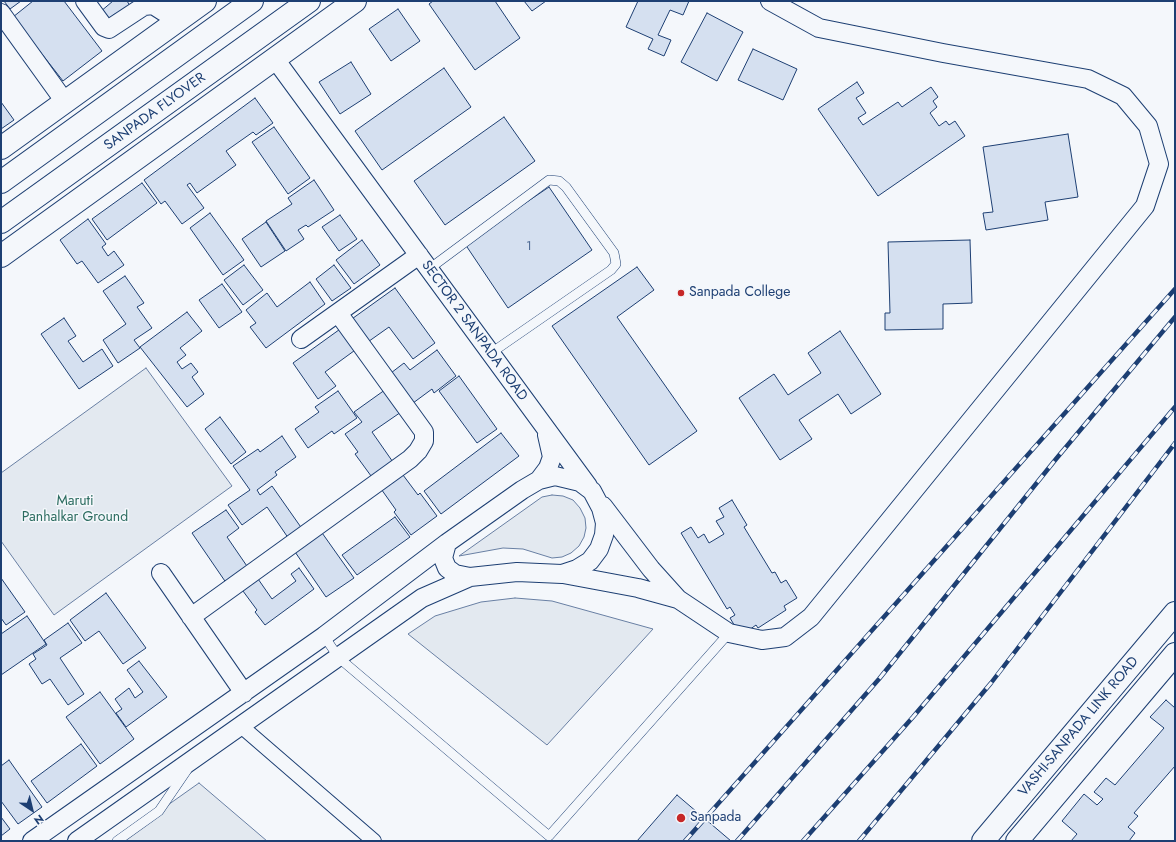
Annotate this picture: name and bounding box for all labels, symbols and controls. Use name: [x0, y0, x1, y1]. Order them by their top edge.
street label: SANPADA FLYOVER: [101, 70, 209, 154]
house number: 1: [526, 240, 532, 254]
street label: SECTOR 2 SANPADA ROAD: [418, 258, 530, 404]
place label: Sanpada College: [689, 285, 790, 301]
marker: Sanpada College: [676, 288, 686, 298]
park label: Maruti Panhalkar Ground: [22, 494, 128, 526]
street label: VASHI-SANPADA LINK ROAD: [1016, 654, 1142, 800]
north arrow: [12, 790, 52, 830]
place label: Sanpada: [690, 810, 741, 826]
text: N: [31, 811, 47, 829]
marker: Sanpada: [675, 812, 687, 824]

